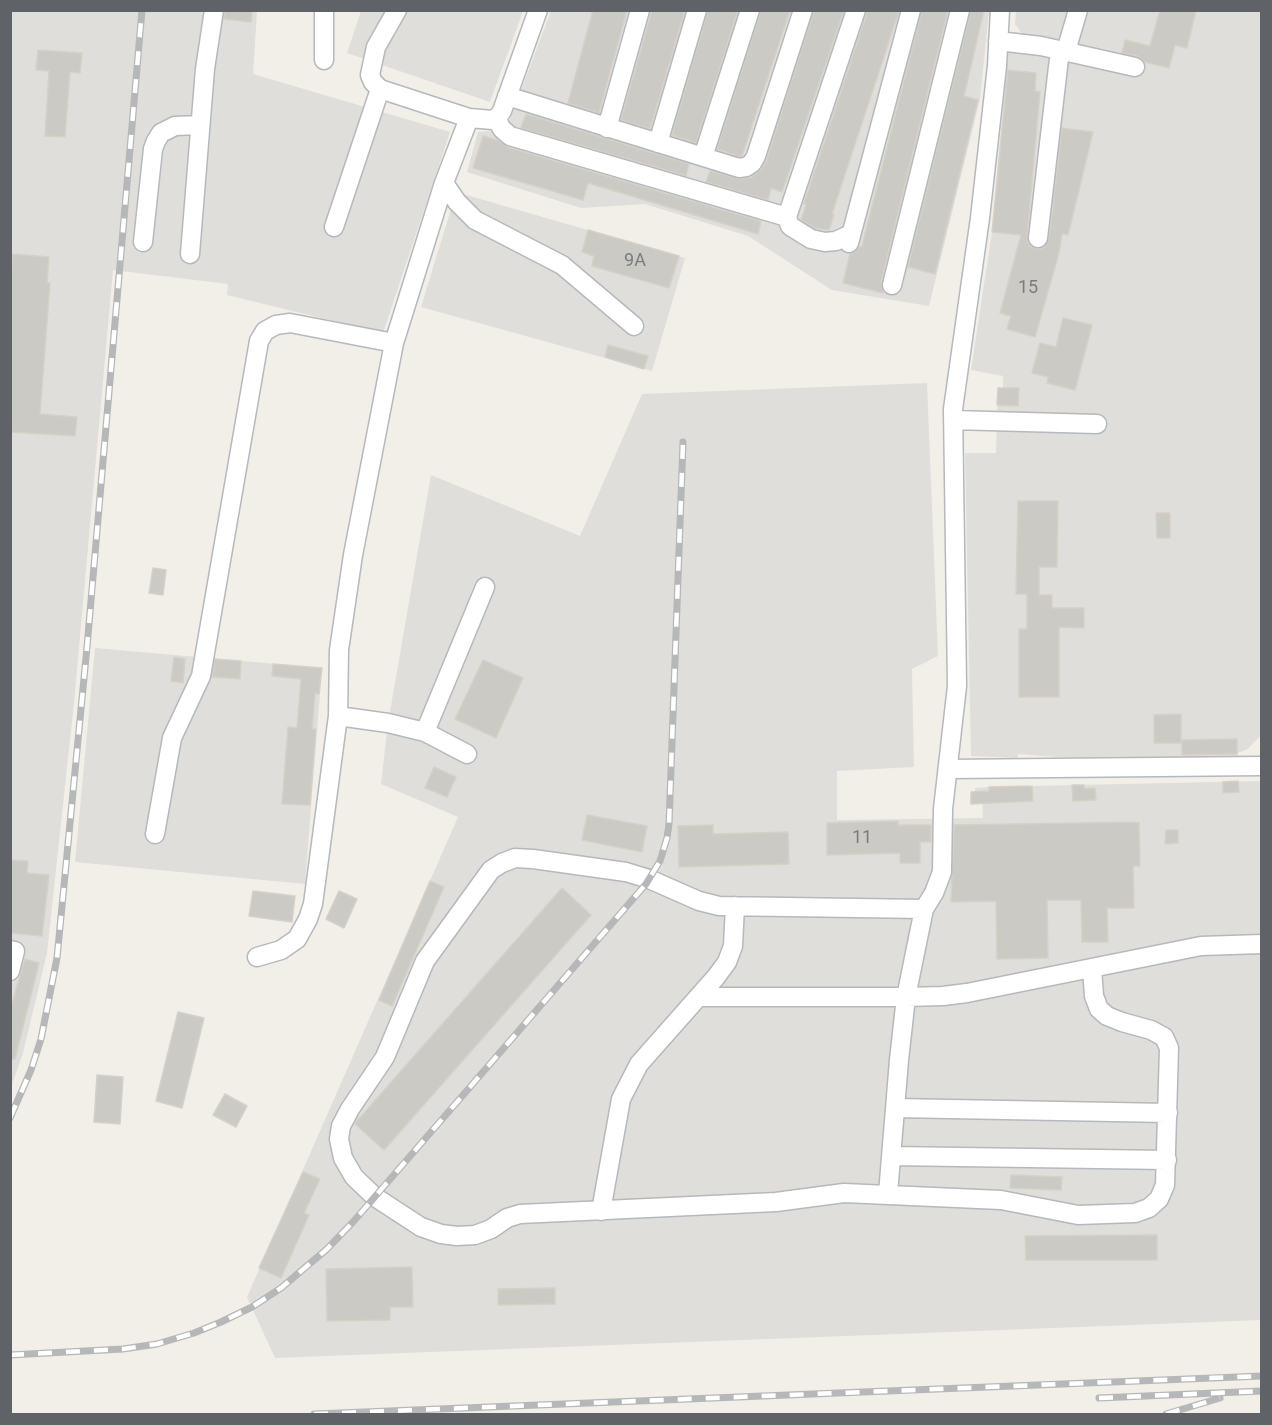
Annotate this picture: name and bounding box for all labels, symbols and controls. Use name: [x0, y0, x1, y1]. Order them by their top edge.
house number: 9А: [624, 250, 646, 272]
house number: 15: [1018, 277, 1038, 299]
house number: 11: [852, 827, 872, 849]

